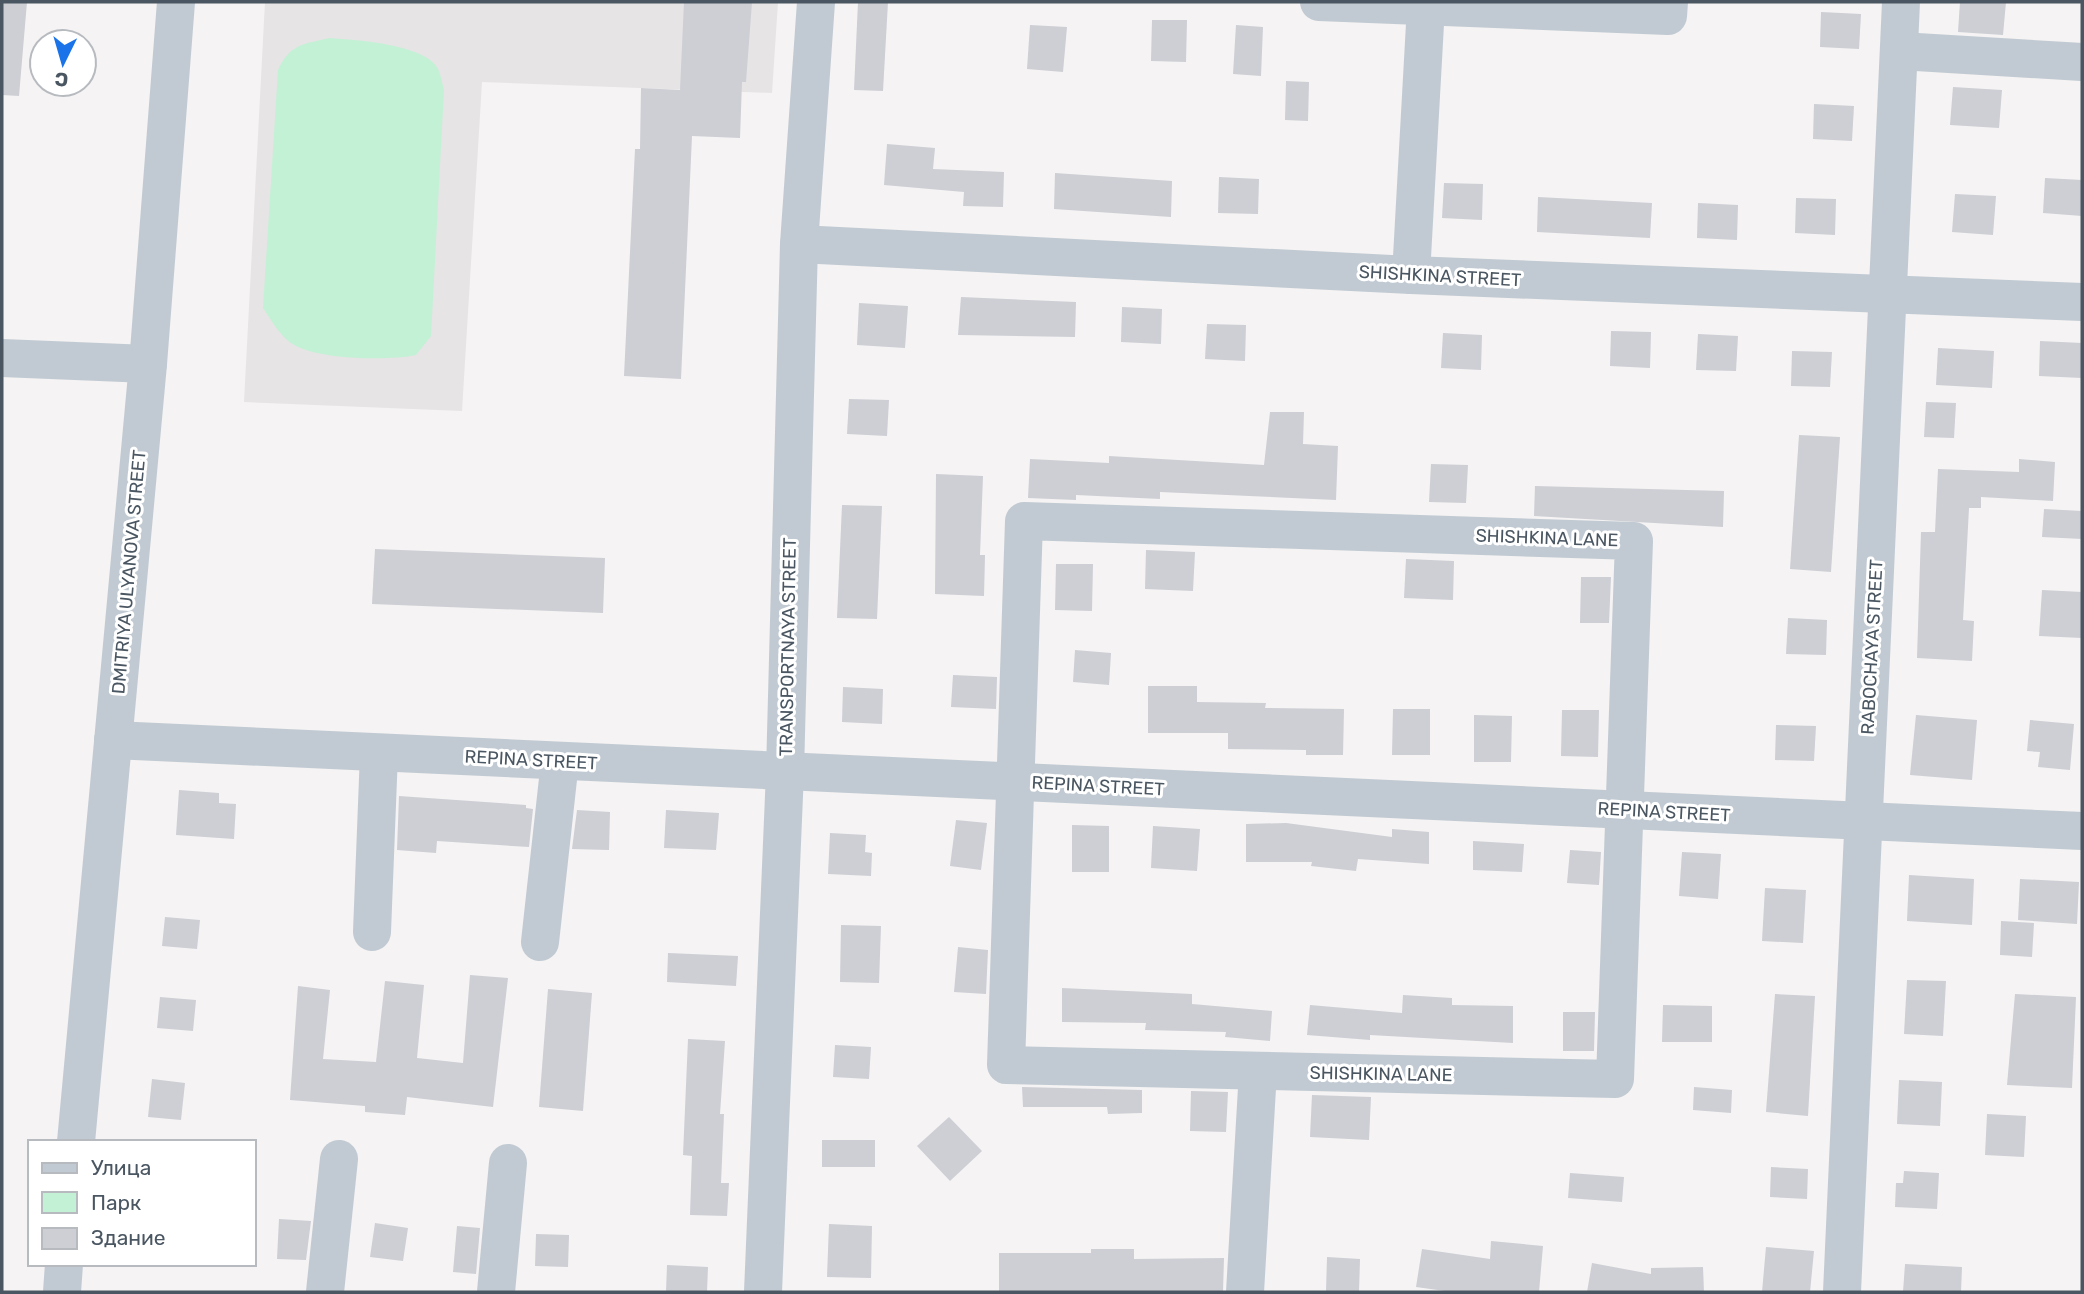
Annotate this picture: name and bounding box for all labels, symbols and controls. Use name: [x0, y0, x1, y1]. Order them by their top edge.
north arrow: [28, 28, 98, 98]
text: С: [54, 67, 69, 91]
street label: SHISHKINA STREET: [1358, 261, 1522, 291]
street label: DMITRIYA ULYANOVA STREET: [107, 449, 151, 695]
street label: SHISHKINA LANE: [1475, 525, 1619, 551]
street label: TRANSPORTNAYA STREET: [775, 537, 801, 757]
street label: RABOCHAYA STREET: [1856, 559, 1888, 735]
street label: REPINA STREET: [464, 746, 598, 774]
street label: REPINA STREET: [1031, 772, 1165, 800]
street label: REPINA STREET: [1597, 798, 1731, 826]
street label: SHISHKINA LANE: [1309, 1062, 1453, 1086]
legend: [28, 1140, 256, 1266]
text: Улица: [91, 1155, 151, 1180]
text: Парк: [91, 1190, 141, 1215]
text: Здание: [91, 1225, 166, 1250]

